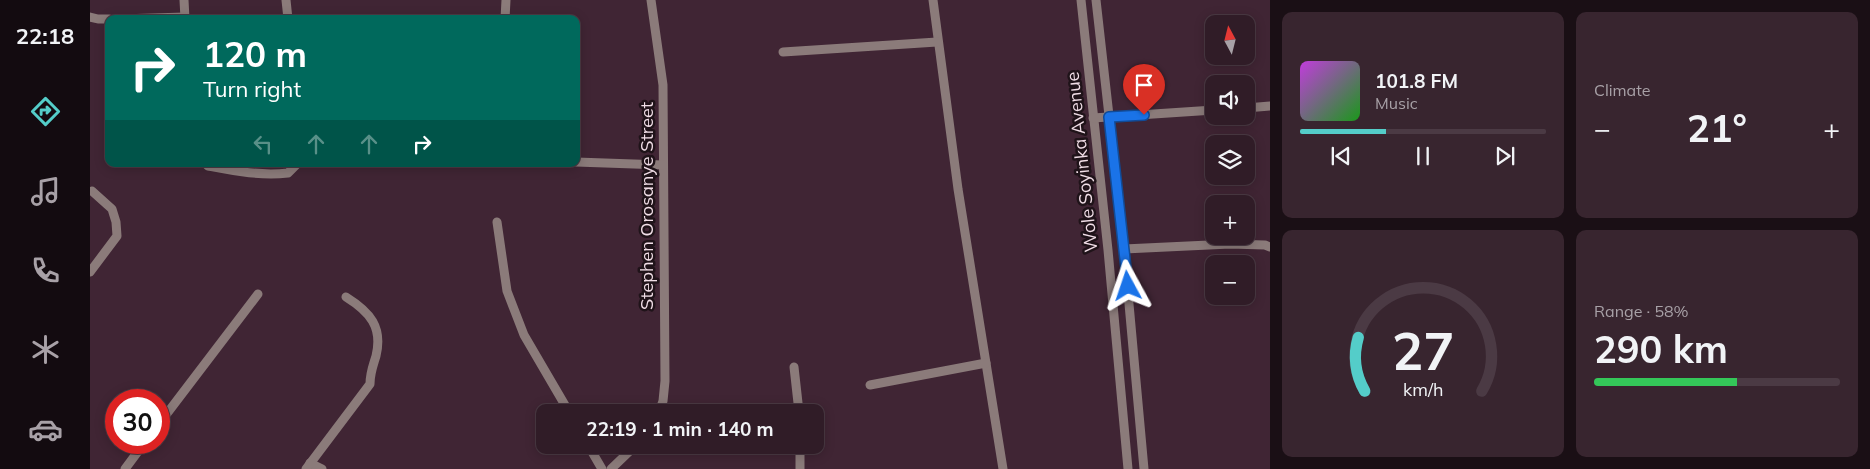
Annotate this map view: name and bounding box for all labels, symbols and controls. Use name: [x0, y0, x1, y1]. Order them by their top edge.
north arrow: [1205, 15, 1255, 65]
map controls: [1205, 15, 1255, 305]
text: 22:18: [16, 22, 74, 50]
text: 120 m: [203, 32, 307, 76]
icon: right: [120, 35, 185, 100]
pin: [1123, 64, 1165, 115]
text: 101.8 FM: [1375, 69, 1458, 93]
street label: Wole Soyinka Avenue: [1061, 71, 1102, 253]
icon: arrive: [1130, 71, 1158, 99]
text: Turn right: [203, 75, 301, 103]
button: sound: [1205, 75, 1255, 125]
text: Climate: [1594, 80, 1650, 100]
text: Music: [1375, 93, 1418, 113]
icon: directions: [28, 94, 63, 129]
street label: Stephen Orosanye Street: [635, 102, 658, 310]
text: 21°: [1687, 104, 1747, 152]
text: −: [1594, 111, 1611, 146]
text: +: [1823, 111, 1840, 146]
icon: left: [249, 130, 277, 158]
icon: ahead: [302, 130, 330, 158]
icon: ahead: [355, 130, 383, 158]
icon: right: [408, 130, 436, 158]
button: layers: [1205, 135, 1255, 185]
icon: previous: [1327, 142, 1355, 170]
icon: pause: [1409, 142, 1437, 170]
icon: next: [1491, 142, 1519, 170]
icon: music: [28, 174, 63, 209]
button: +: [1205, 195, 1255, 245]
icon: phone: [28, 253, 63, 288]
button: −: [1205, 255, 1255, 305]
position arrow: [1101, 259, 1153, 311]
text: Range · 58%: [1594, 301, 1689, 321]
text: 27: [1392, 318, 1454, 383]
text: 290 km: [1594, 325, 1728, 373]
icon: climate: [28, 332, 63, 367]
text: km/h: [1403, 378, 1443, 400]
speed limit sign: 30: [105, 389, 170, 454]
icon: car: [28, 412, 63, 447]
text: 22:19 · 1 min · 140 m: [586, 417, 774, 441]

